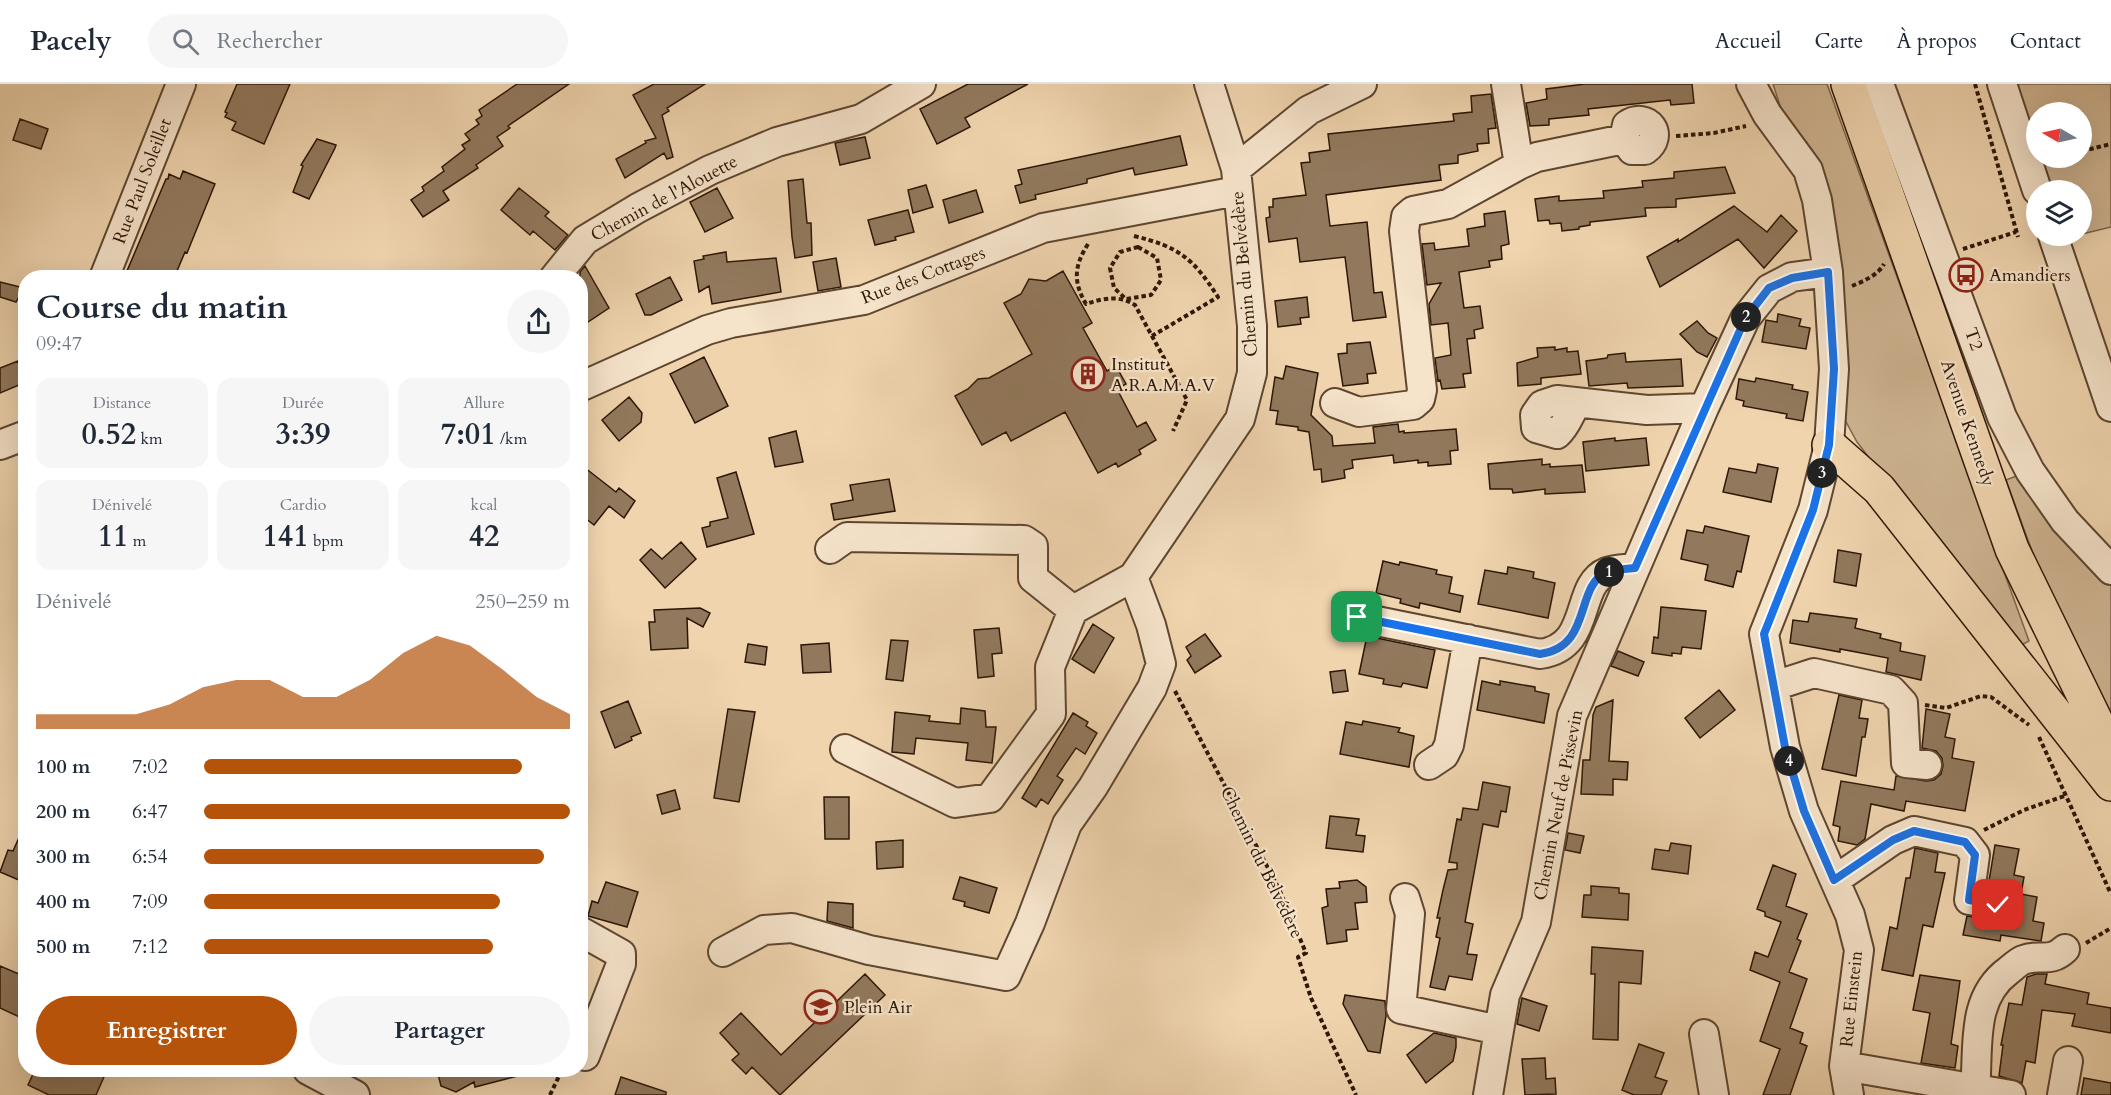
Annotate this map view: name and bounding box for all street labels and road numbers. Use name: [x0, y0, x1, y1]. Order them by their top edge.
street label: Rue Paul Soleillet: [107, 114, 178, 248]
street label: Chemin de l'Alouette: [586, 149, 742, 248]
street label: Chemin du Belvédère: [1225, 190, 1264, 358]
street label: Rue des Cottages: [858, 240, 989, 311]
street label: T2: [1958, 324, 1989, 354]
street label: Avenue Kennedy: [1934, 356, 2001, 490]
street label: Chemin Neuf de Pissevin: [1528, 707, 1589, 903]
street label: Chemin du Belvédère: [1214, 782, 1309, 942]
street label: Rue Einstein: [1834, 949, 1869, 1049]

